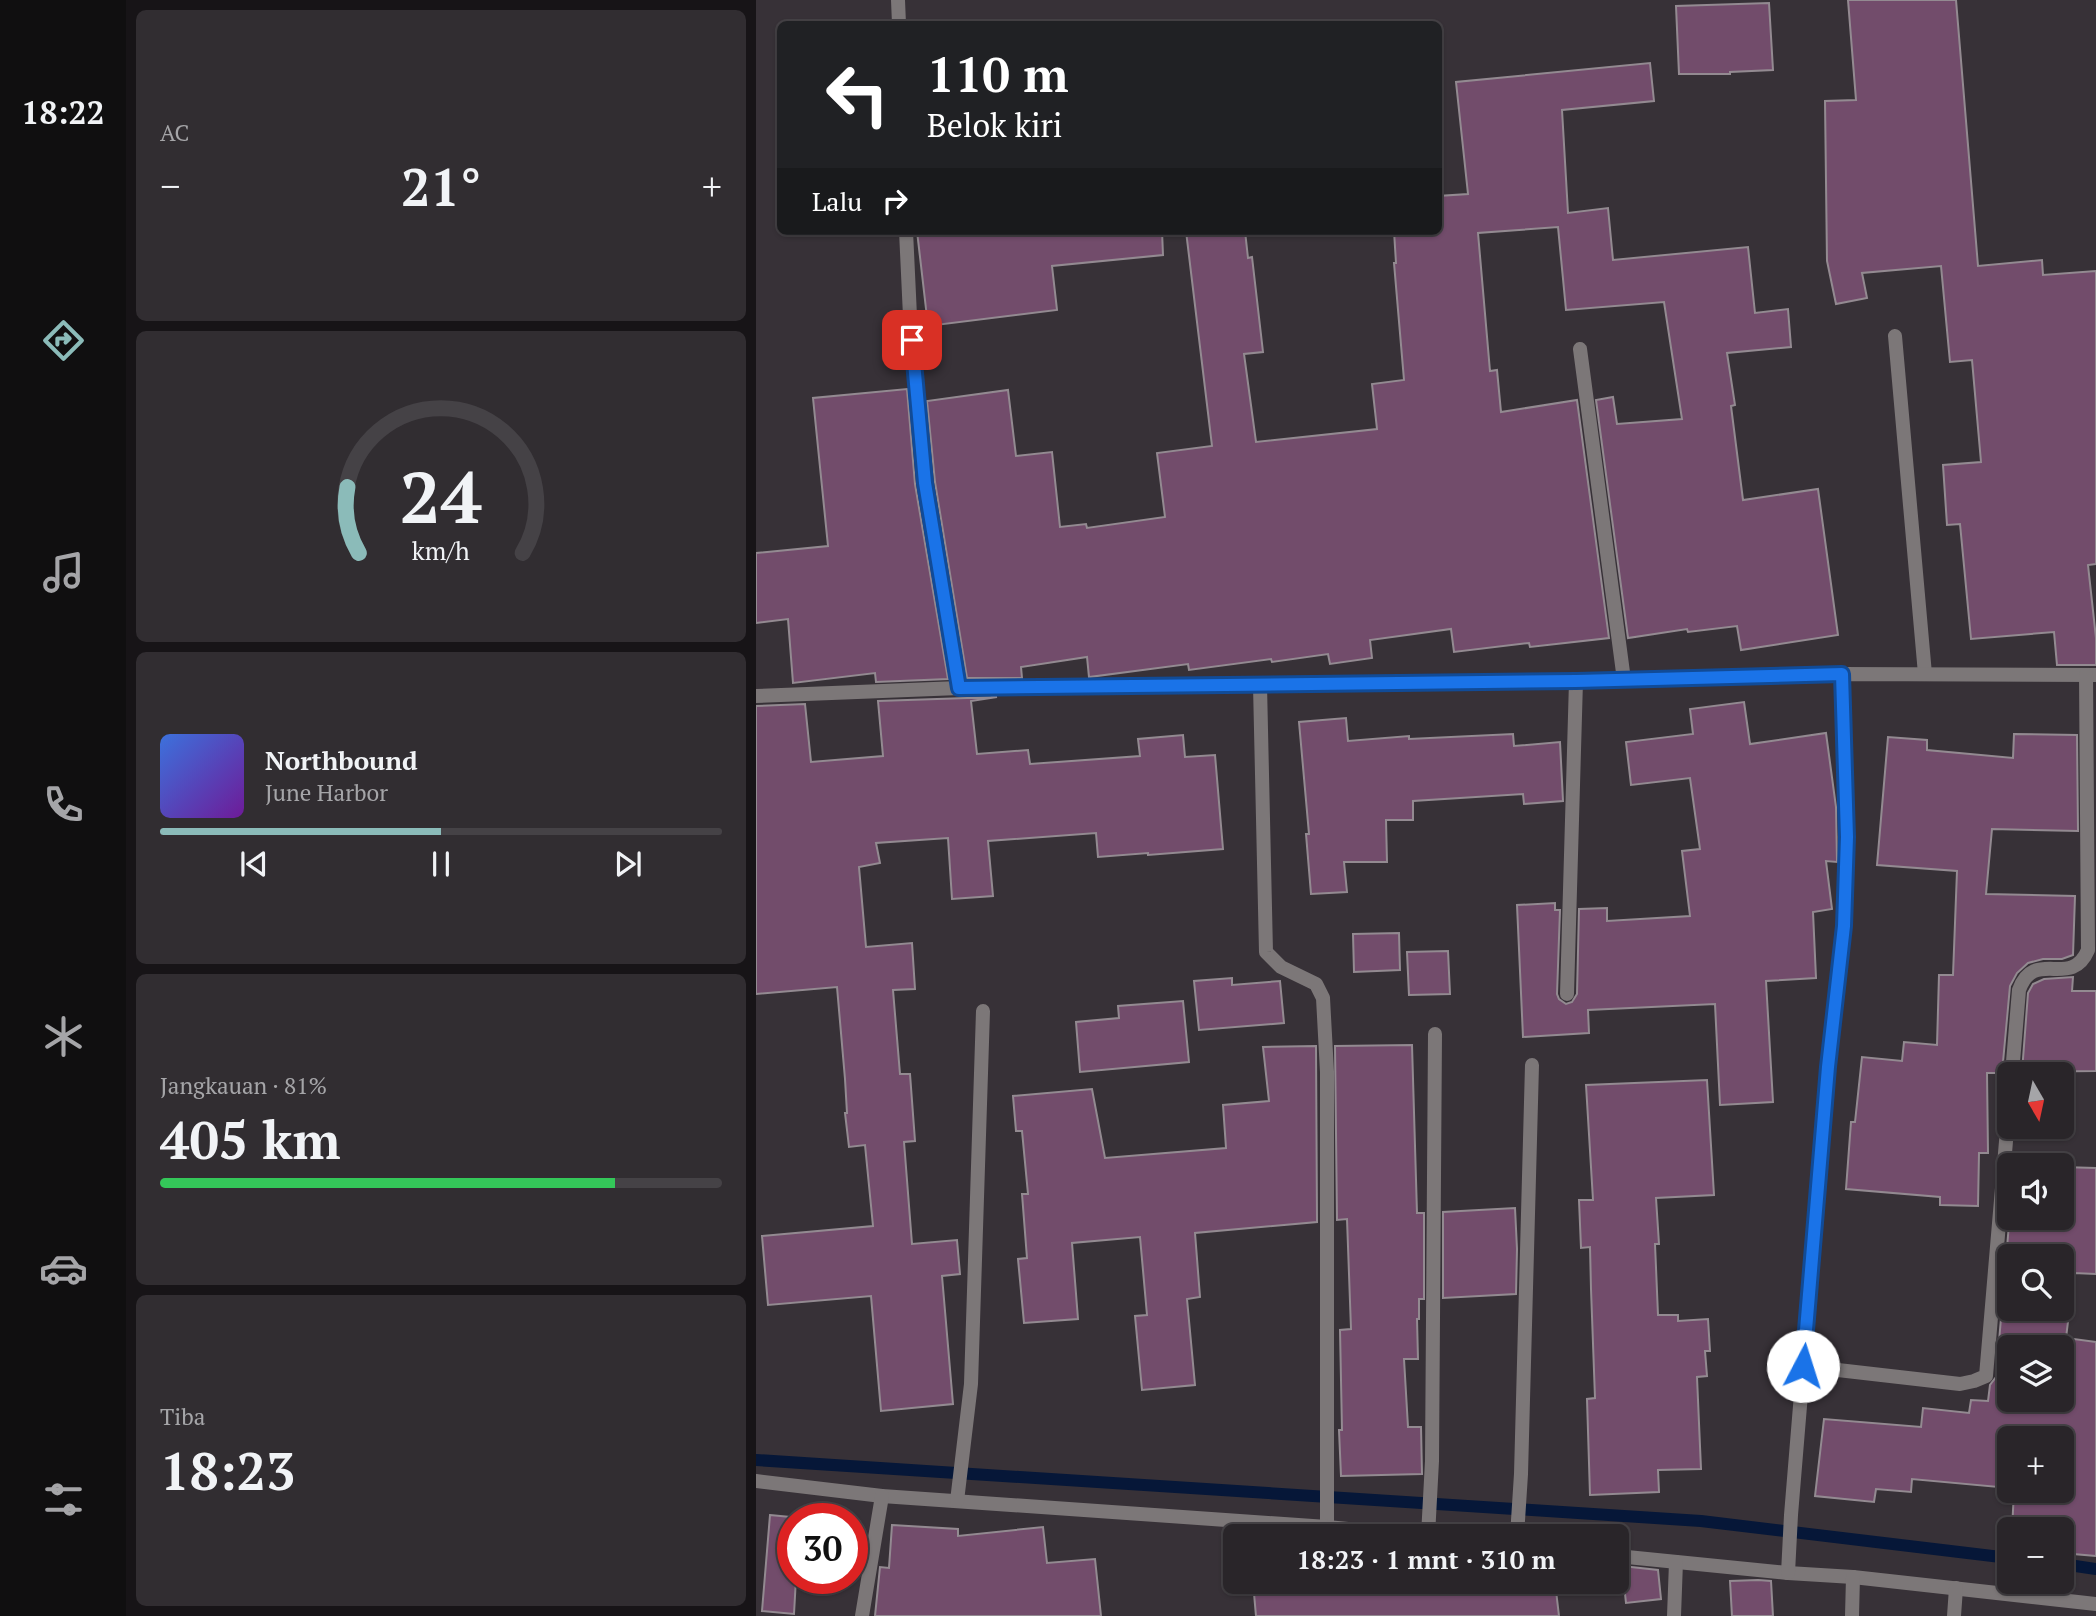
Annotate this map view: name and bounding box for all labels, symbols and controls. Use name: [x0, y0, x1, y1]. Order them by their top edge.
text: 110 m: [927, 41, 1069, 106]
icon: left: [812, 49, 903, 140]
text: 18:22: [21, 91, 105, 133]
text: Belok kiri: [927, 104, 1062, 146]
text: AC: [160, 117, 189, 148]
text: 21°: [401, 152, 481, 221]
text: −: [160, 161, 180, 211]
text: +: [702, 161, 722, 211]
icon: right: [876, 182, 914, 220]
text: Lalu: [812, 184, 862, 218]
pin: [882, 310, 942, 370]
icon: directions: [39, 316, 88, 365]
icon: arrive: [893, 321, 931, 359]
text: 24: [400, 447, 482, 544]
text: km/h: [412, 534, 470, 567]
icon: music: [39, 548, 88, 597]
text: Northbound: [265, 743, 418, 777]
text: June Harbor: [265, 777, 388, 808]
icon: phone: [39, 780, 88, 829]
icon: previous: [235, 845, 273, 883]
icon: pause: [422, 845, 460, 883]
icon: next: [609, 845, 647, 883]
icon: climate: [39, 1012, 88, 1061]
north arrow: [1997, 1062, 2074, 1139]
map controls: [1997, 1062, 2074, 1594]
text: Jangkauan · 81%: [160, 1070, 327, 1101]
text: 405 km: [160, 1105, 341, 1174]
button: sound: [1997, 1153, 2074, 1230]
icon: car: [39, 1244, 88, 1293]
button: search: [1997, 1244, 2074, 1321]
position arrow: [1766, 1329, 1840, 1403]
button: layers: [1997, 1335, 2074, 1412]
text: Tiba: [160, 1401, 205, 1432]
button: +: [1997, 1426, 2074, 1503]
text: 18:23: [160, 1436, 295, 1505]
icon: filters: [39, 1475, 88, 1524]
speed limit sign: 30: [777, 1503, 868, 1594]
button: −: [1997, 1517, 2074, 1594]
text: 18:23 · 1 mnt · 310 m: [1296, 1542, 1556, 1576]

